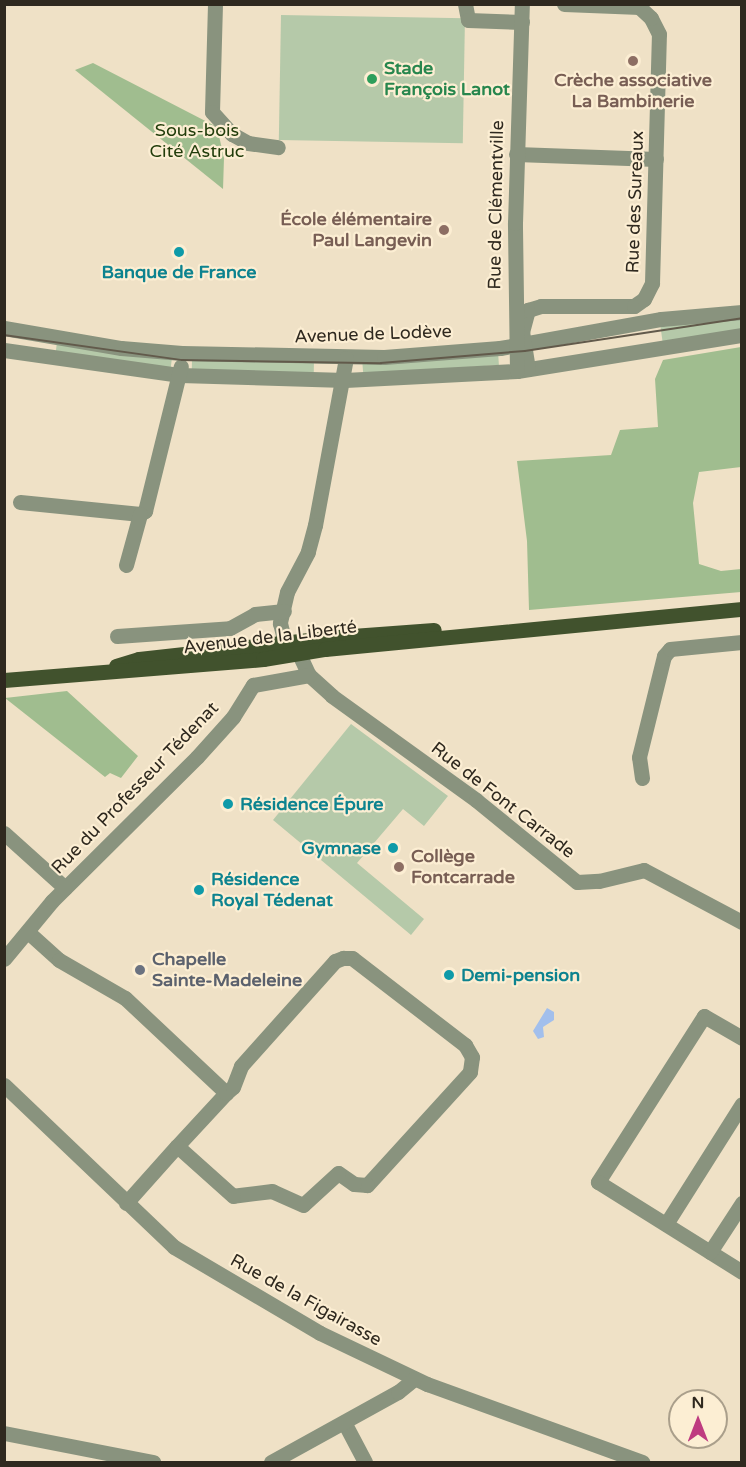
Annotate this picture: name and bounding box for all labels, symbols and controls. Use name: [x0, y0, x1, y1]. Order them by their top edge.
marker: Crèche associative La Bambinerie: [626, 54, 640, 68]
place label: Stade François Lanot: [384, 58, 510, 100]
place label: Crèche associative La Bambinerie: [554, 70, 712, 112]
marker: Stade François Lanot: [365, 72, 379, 86]
park label: Sous-bois Cité Astruc: [150, 120, 244, 162]
street label: Rue de Clémentville: [484, 120, 508, 290]
street label: Rue des Sureaux: [622, 130, 648, 274]
place label: École élémentaire Paul Langevin: [280, 209, 432, 252]
marker: École élémentaire Paul Langevin: [437, 223, 451, 237]
marker: Banque de France: [172, 245, 186, 259]
place label: Banque de France: [101, 261, 257, 283]
street label: Avenue de Lodève: [294, 320, 452, 348]
street label: Avenue de la Liberté: [182, 616, 358, 658]
street label: Rue du Professeur Tédenat: [47, 697, 223, 879]
street label: Rue de Font Carrade: [427, 737, 579, 863]
place label: Résidence Épure: [240, 793, 384, 815]
marker: Résidence Épure: [221, 797, 235, 811]
place label: Gymnase: [301, 837, 381, 859]
marker: Gymnase: [386, 841, 400, 855]
place label: Collège Fontcarrade: [411, 846, 515, 888]
marker: Collège Fontcarrade: [392, 860, 406, 874]
place label: Résidence Royal Tédenat: [211, 869, 333, 912]
marker: Résidence Royal Tédenat: [192, 883, 206, 897]
place label: Chapelle Sainte-Madeleine: [152, 949, 302, 992]
marker: Chapelle Sainte-Madeleine: [133, 963, 147, 977]
place label: Demi-pension: [461, 964, 580, 986]
marker: Demi-pension: [442, 968, 456, 982]
street label: Rue de la Figairasse: [227, 1249, 385, 1351]
north arrow: [668, 1389, 728, 1449]
text: N: [692, 1393, 704, 1413]

